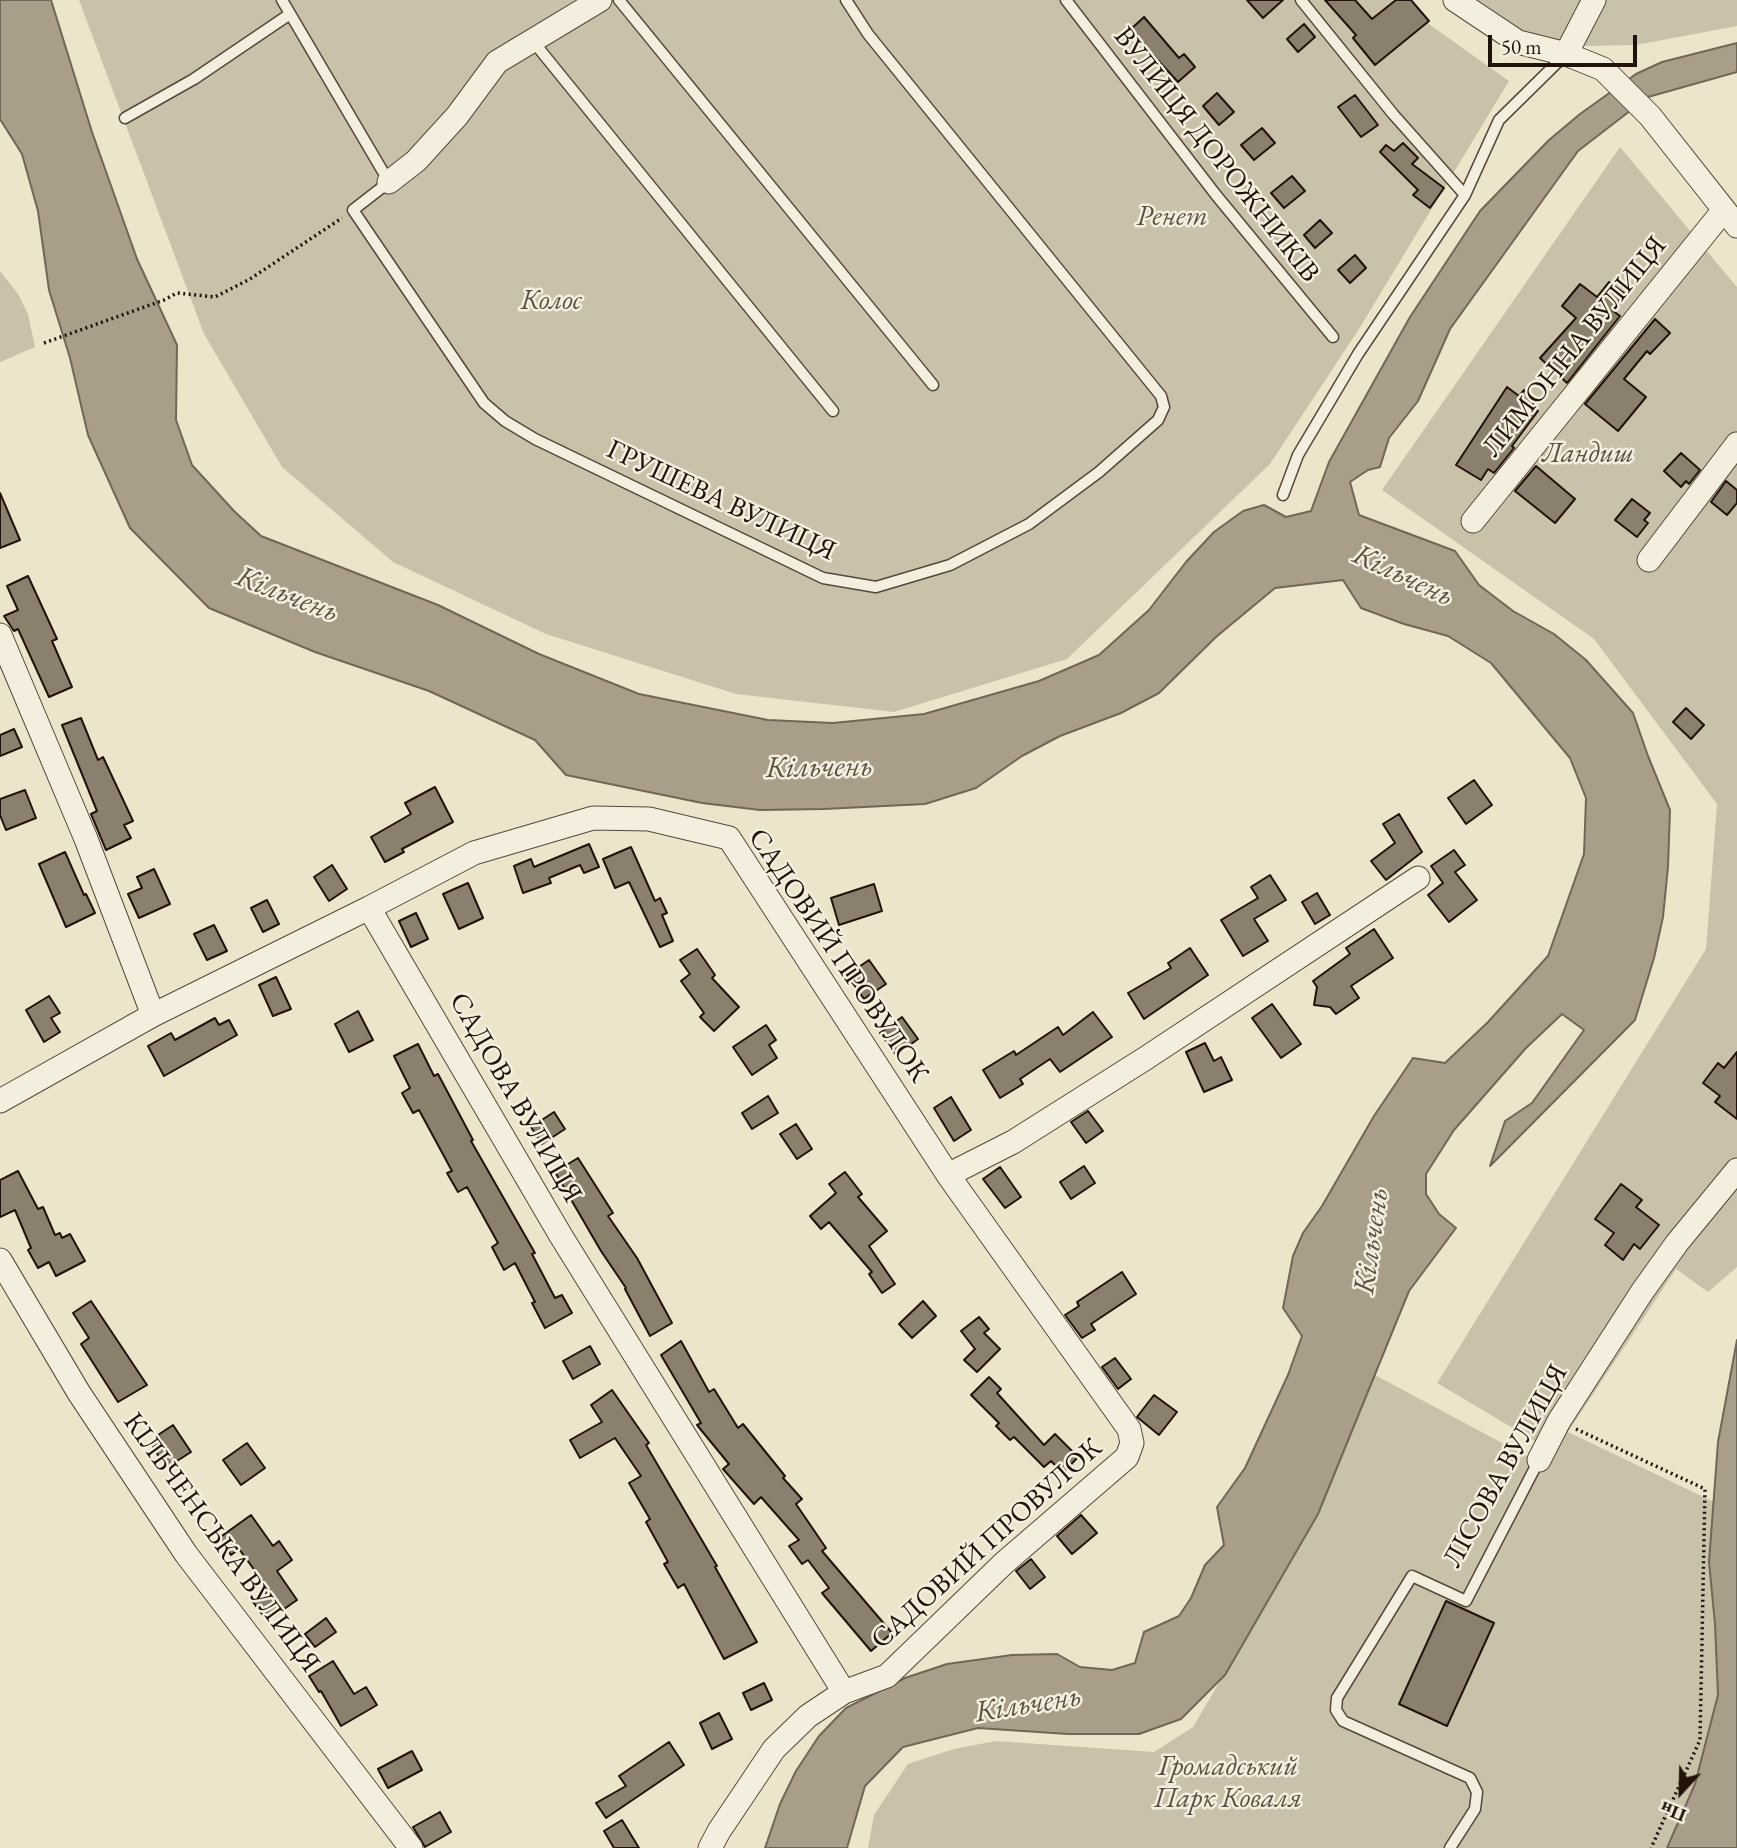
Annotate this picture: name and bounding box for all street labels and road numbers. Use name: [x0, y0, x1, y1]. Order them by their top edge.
street label: ВУЛИЦЯ ДОРОЖНИКІВ: [1106, 21, 1326, 289]
street label: ЛИМОННА ВУЛИЦЯ: [1476, 230, 1674, 464]
street label: ГРУШЕВА ВУЛИЦЯ: [601, 433, 841, 569]
street label: САДОВИЙ ПРОВУЛОК: [740, 823, 936, 1089]
street label: САДОВА ВУЛИЦЯ: [441, 987, 589, 1209]
street label: ЛІСОВА ВУЛИЦЯ: [1436, 1359, 1576, 1573]
street label: КІЛЬЧЕНСЬКА ВУЛИЦЯ: [115, 1407, 327, 1679]
street label: САДОВИЙ ПРОВУЛОК: [865, 1431, 1109, 1657]

